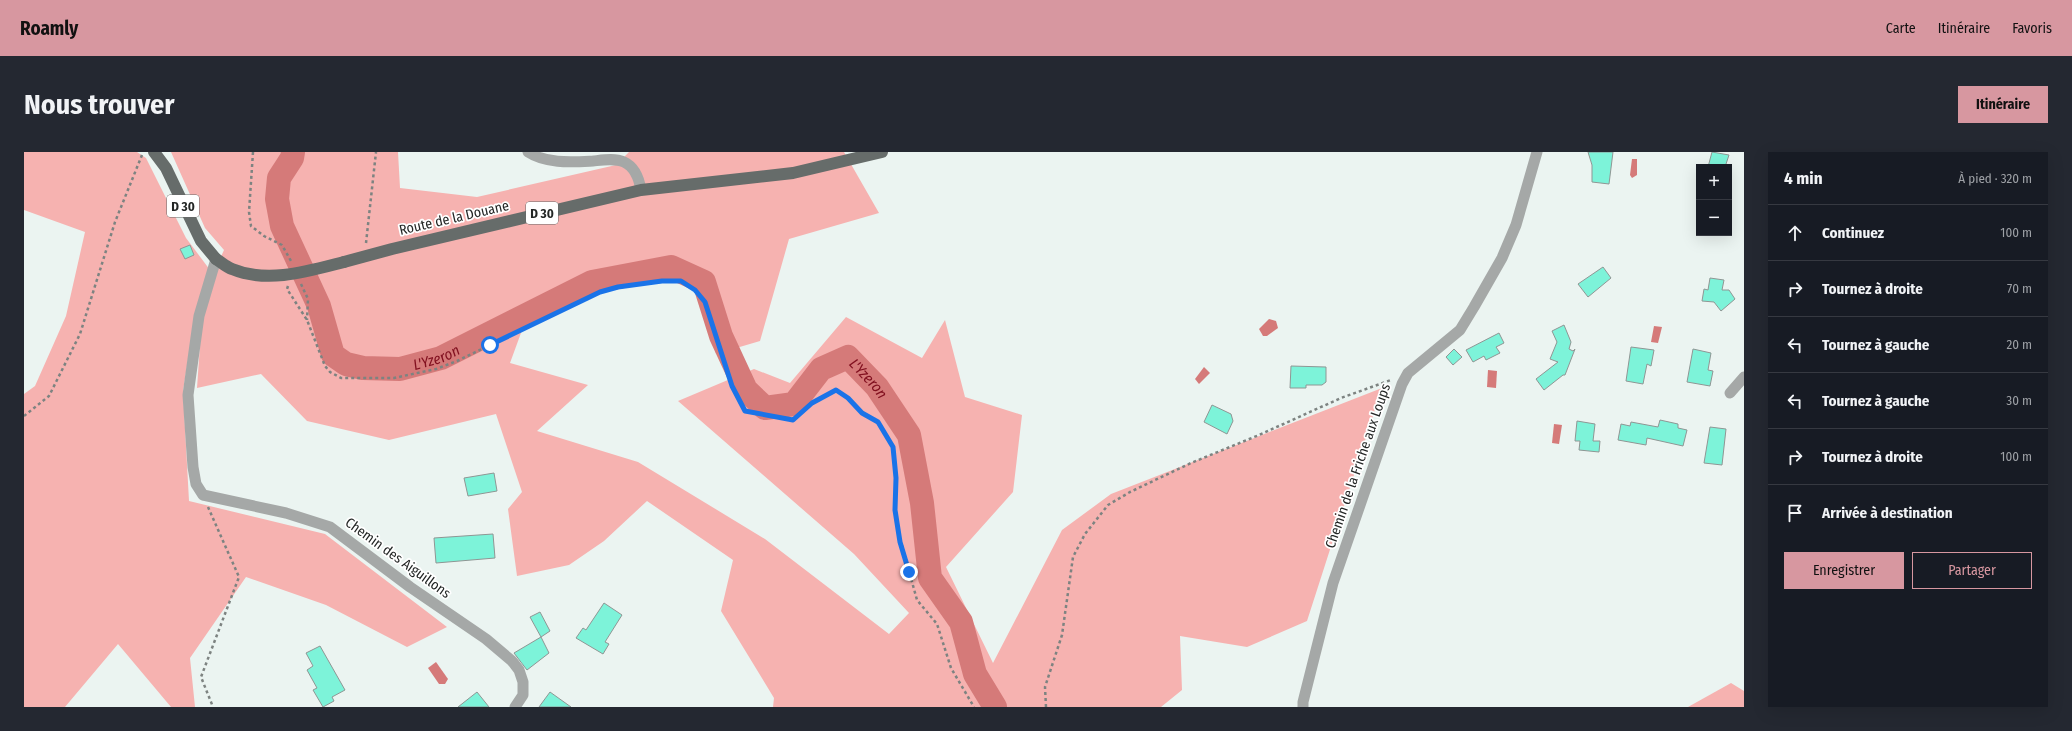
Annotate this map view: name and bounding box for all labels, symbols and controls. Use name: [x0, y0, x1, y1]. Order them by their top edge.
text: Roamly: [20, 17, 78, 40]
text: Carte: [1886, 20, 1916, 37]
text: Itinéraire: [1938, 20, 1990, 37]
text: Favoris: [2012, 20, 2052, 37]
button: Itinéraire: [1958, 86, 2048, 123]
text: Nous trouver: [24, 88, 175, 121]
map controls: [1696, 164, 1732, 236]
button: +: [1696, 164, 1732, 200]
text: 4 min: [1784, 168, 1823, 189]
text: À pied · 320 m: [1958, 171, 2032, 186]
road number: D 30: [167, 195, 199, 217]
street label: Route de la Douane: [397, 197, 511, 239]
button: −: [1696, 200, 1732, 236]
road number: D 30: [526, 202, 558, 224]
icon: ahead: [1784, 222, 1806, 244]
text: Continuez: [1822, 224, 1884, 242]
text: 100 m: [2000, 225, 2032, 240]
icon: right: [1784, 278, 1806, 300]
text: Tournez à droite: [1822, 280, 1923, 298]
text: 70 m: [2007, 281, 2032, 296]
icon: left: [1784, 334, 1806, 356]
route start: [481, 336, 499, 354]
text: Tournez à gauche: [1822, 336, 1929, 354]
text: 20 m: [2006, 337, 2032, 352]
water label: L'Yzeron: [411, 341, 463, 374]
water label: L'Yzeron: [845, 355, 891, 402]
street label: Chemin de la Friche aux Loups: [1322, 381, 1394, 551]
icon: left: [1784, 390, 1806, 412]
text: Tournez à gauche: [1822, 392, 1929, 410]
text: 30 m: [2006, 393, 2032, 408]
icon: right: [1784, 446, 1806, 468]
text: Tournez à droite: [1822, 448, 1923, 466]
text: 100 m: [2000, 449, 2032, 464]
icon: arrive: [1784, 502, 1806, 524]
text: Arrivée à destination: [1822, 504, 1953, 522]
street label: Chemin des Aiguillons: [342, 514, 454, 602]
button: Enregistrer: [1784, 552, 1904, 589]
button: Partager: [1912, 552, 2032, 589]
route end: [900, 563, 918, 581]

